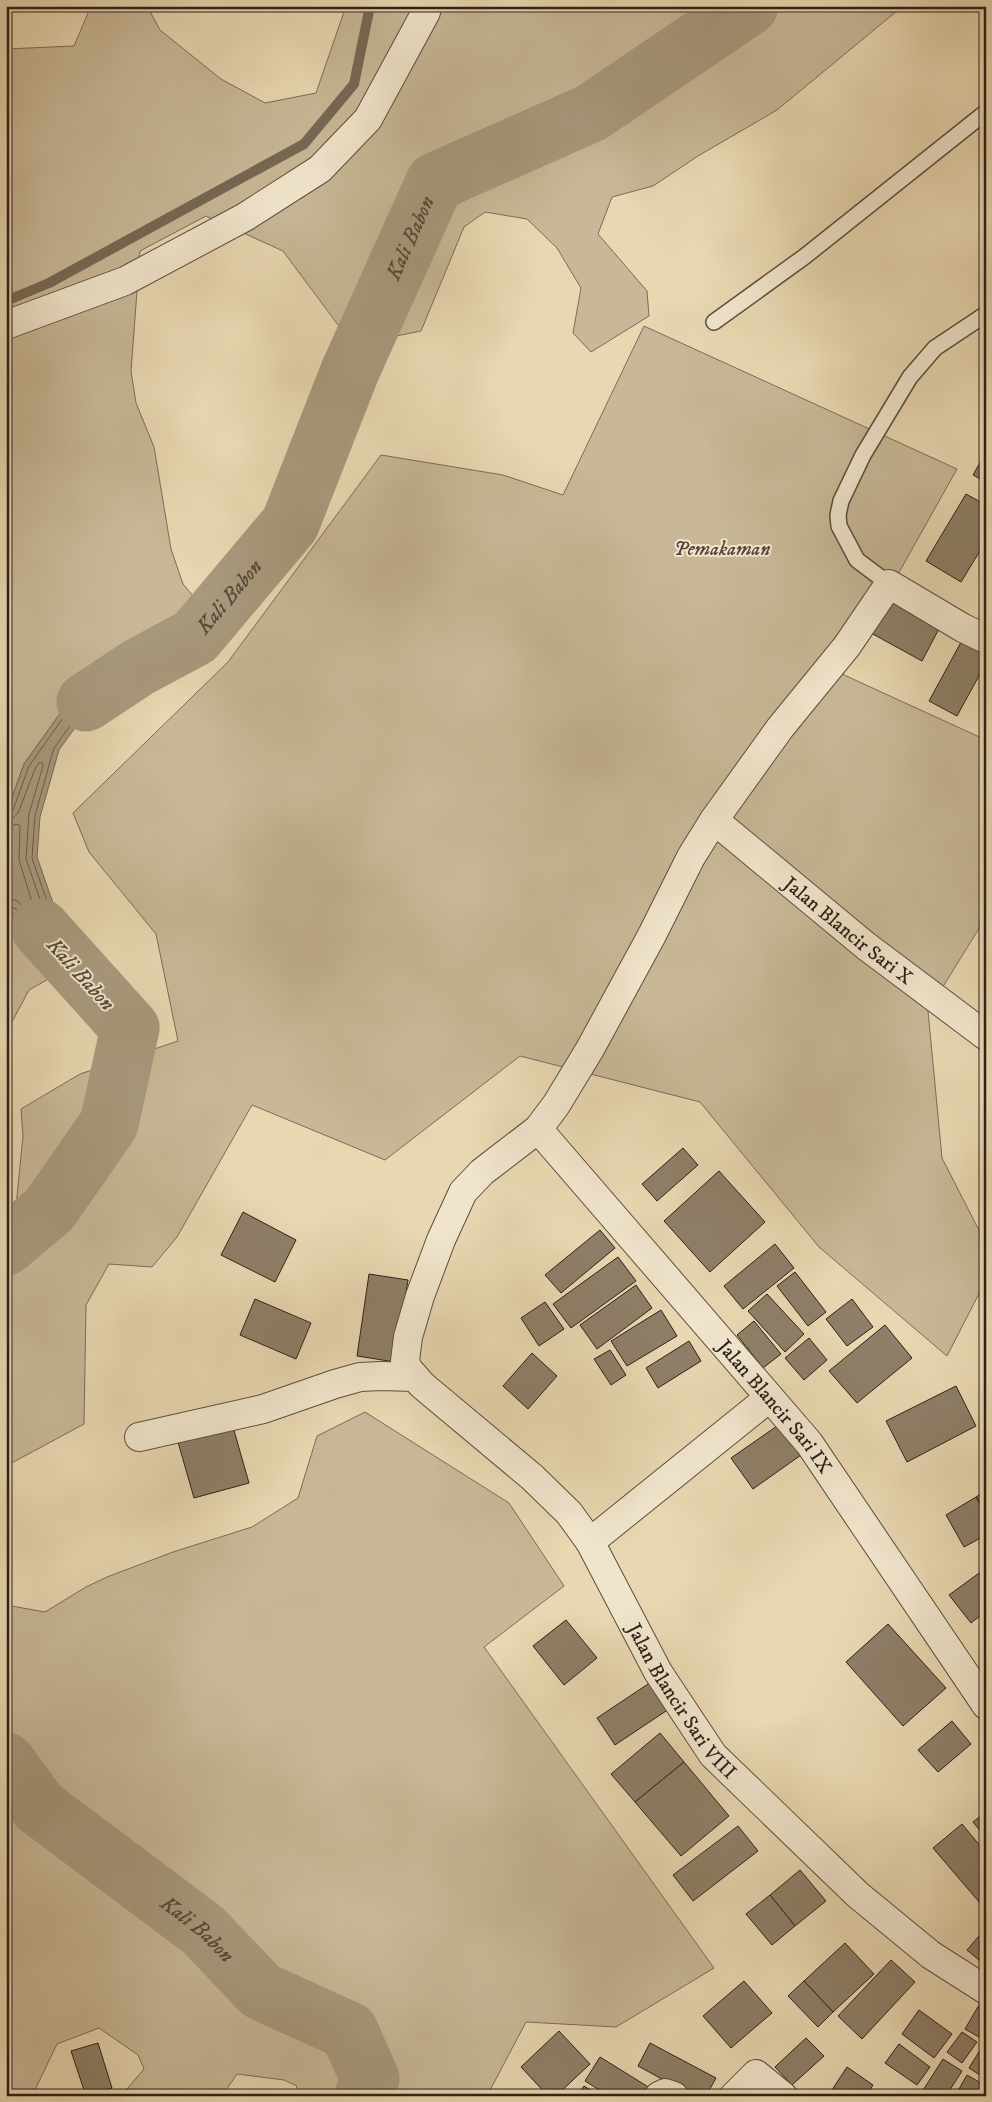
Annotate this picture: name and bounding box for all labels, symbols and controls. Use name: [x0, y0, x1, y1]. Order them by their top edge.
water label: Kali Babon: [380, 192, 441, 285]
park label: Pemakaman: [674, 537, 770, 562]
water label: Kali Babon: [190, 554, 269, 640]
street label: Jalan Blancir Sari X: [776, 871, 918, 991]
water label: Kali Babon: [40, 932, 120, 1017]
street label: Jalan Blancir Sari IX: [710, 1333, 837, 1479]
street label: Jalan Blancir Sari VIII: [620, 1618, 741, 1785]
water label: Kali Babon: [154, 1890, 239, 1969]

